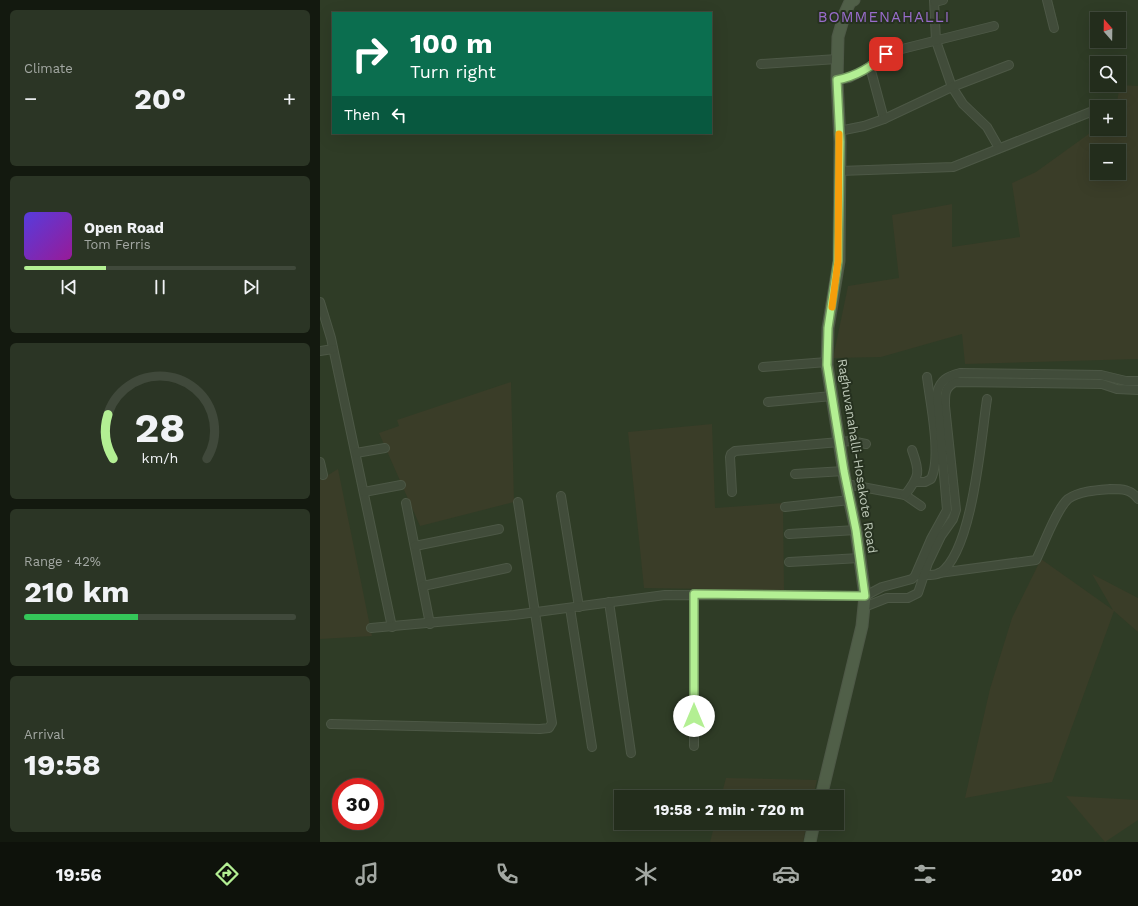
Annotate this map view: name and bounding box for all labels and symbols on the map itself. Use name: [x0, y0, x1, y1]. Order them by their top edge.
district label: BOMMENAHALLI: [818, 8, 950, 26]
north arrow: [1090, 12, 1126, 48]
pin: [869, 37, 903, 71]
street label: Raghuvanahalli-Hosakote Road: [835, 358, 880, 555]
position arrow: [673, 695, 715, 737]
speed limit sign: 30: [332, 778, 384, 830]

